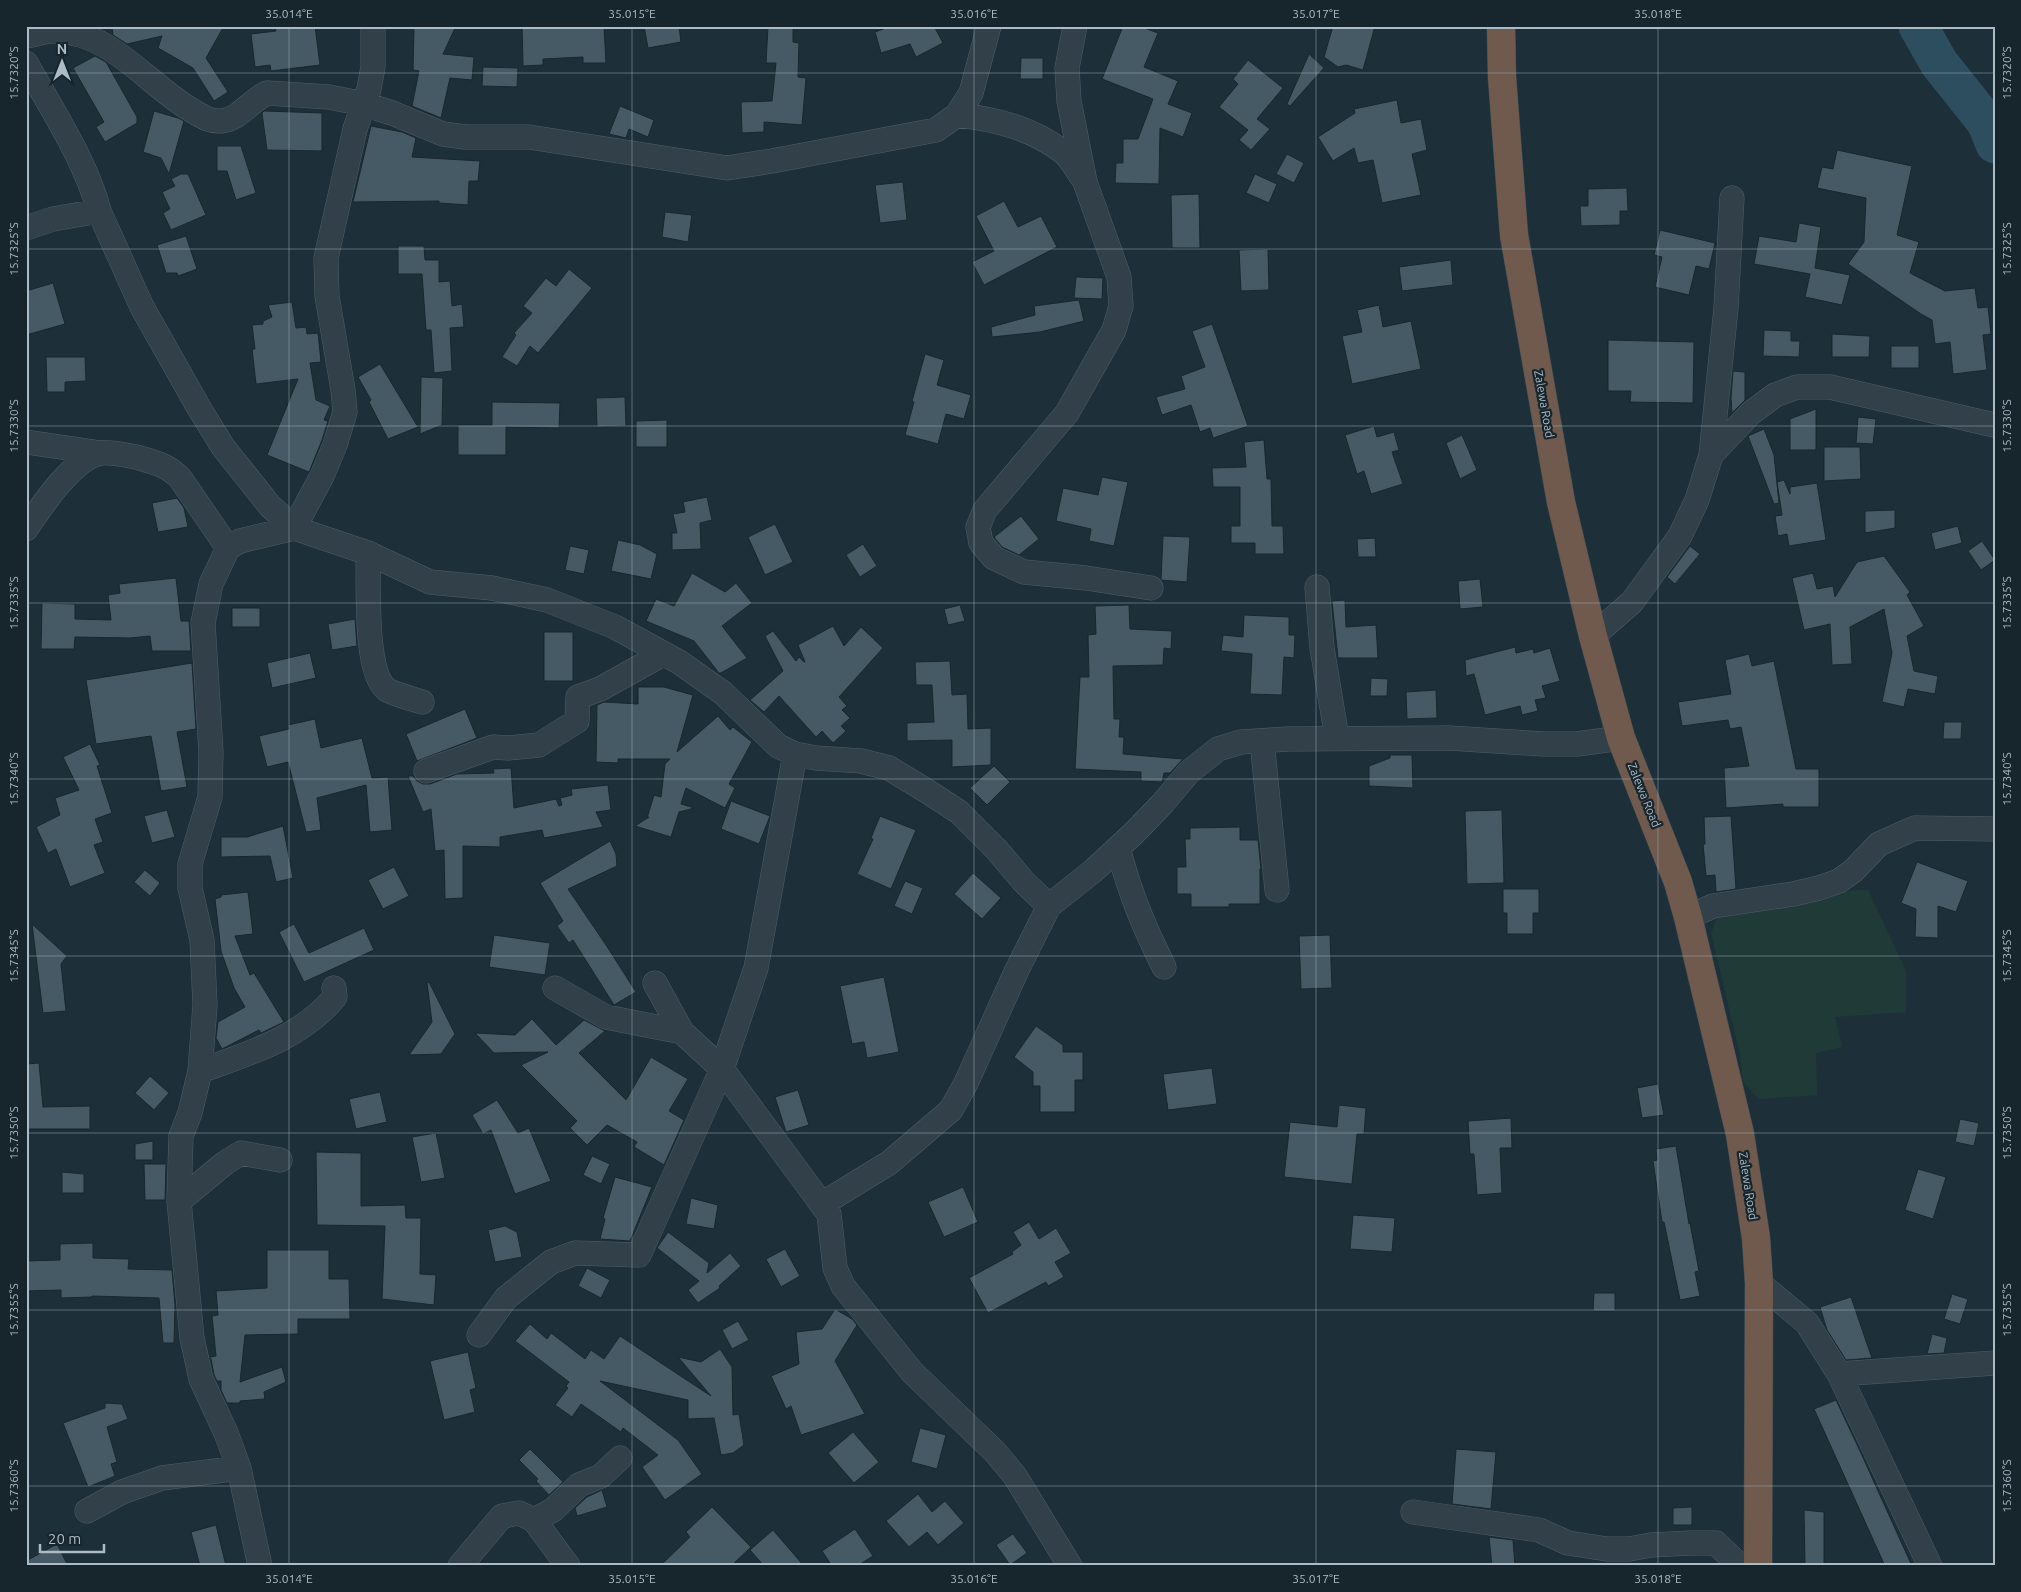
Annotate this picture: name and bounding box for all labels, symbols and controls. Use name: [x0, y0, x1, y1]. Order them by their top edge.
text: 35.014°E: [265, 7, 313, 20]
text: 35.015°E: [608, 7, 656, 20]
text: 35.016°E: [950, 7, 998, 20]
text: 35.017°E: [1292, 7, 1340, 20]
text: 35.018°E: [1634, 7, 1682, 20]
north arrow: [38, 38, 88, 88]
text: N: [57, 41, 67, 57]
text: 15.7320°S: [7, 46, 20, 100]
text: 15.7320°S: [2000, 46, 2013, 100]
text: 15.7325°S: [7, 222, 20, 276]
text: 15.7325°S: [2000, 222, 2013, 276]
street label: Zalewa Road: [1532, 369, 1557, 439]
text: 15.7330°S: [7, 399, 20, 453]
text: 15.7330°S: [2000, 399, 2013, 453]
text: 15.7335°S: [7, 576, 20, 630]
text: 15.7335°S: [2000, 576, 2013, 630]
text: 15.7340°S: [7, 752, 20, 806]
text: 15.7340°S: [2000, 752, 2013, 806]
street label: Zalewa Road: [1626, 761, 1663, 829]
text: 15.7345°S: [7, 929, 20, 983]
text: 15.7345°S: [2000, 929, 2013, 983]
text: 15.7350°S: [7, 1106, 20, 1160]
text: 15.7350°S: [2000, 1106, 2013, 1160]
street label: Zalewa Road: [1737, 1151, 1760, 1221]
text: 15.7355°S: [7, 1283, 20, 1337]
text: 15.7355°S: [2000, 1283, 2013, 1337]
text: 15.7360°S: [7, 1459, 20, 1513]
text: 15.7360°S: [2000, 1459, 2013, 1513]
scale bar: [40, 1522, 104, 1554]
text: 20 m: [48, 1530, 81, 1547]
text: 35.014°E: [265, 1572, 313, 1585]
text: 35.015°E: [608, 1572, 656, 1585]
text: 35.016°E: [950, 1572, 998, 1585]
text: 35.017°E: [1292, 1572, 1340, 1585]
text: 35.018°E: [1634, 1572, 1682, 1585]

